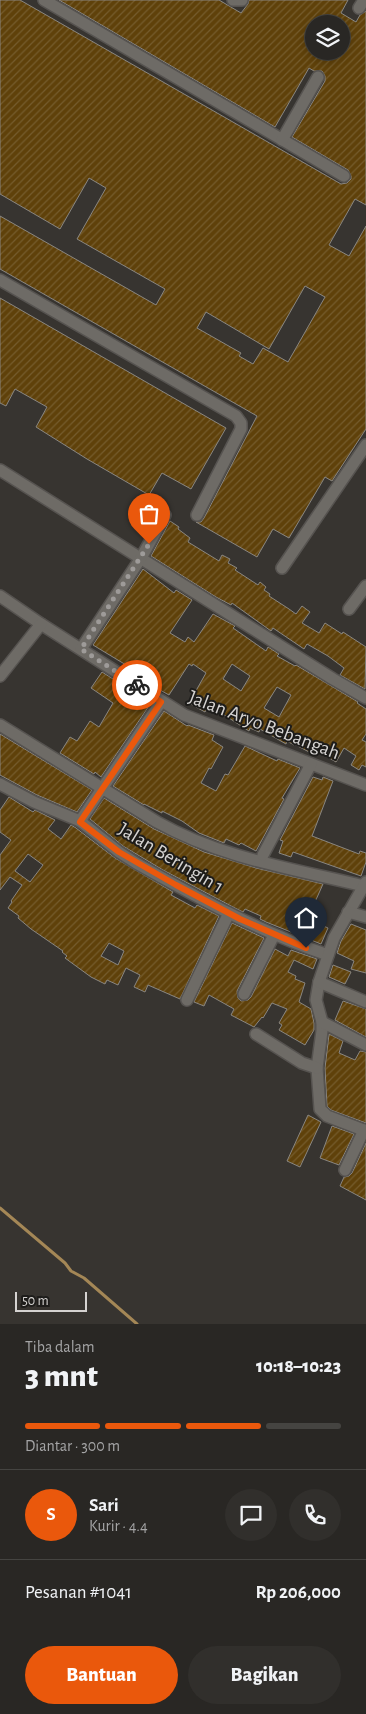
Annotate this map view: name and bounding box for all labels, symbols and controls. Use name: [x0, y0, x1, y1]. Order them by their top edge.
map controls: [305, 15, 350, 60]
button: layers: [305, 15, 350, 60]
pin: [128, 493, 170, 544]
icon: bag: [135, 500, 163, 528]
courier: [112, 660, 162, 710]
icon: bike: [123, 671, 151, 699]
street label: Jalan Aryo Bebangah: [185, 687, 343, 763]
street label: Jalan Beringin 1: [115, 819, 227, 897]
pin: [285, 897, 327, 948]
icon: home: [292, 904, 320, 932]
scale bar: [15, 1289, 88, 1312]
text: 50 m: [22, 1294, 49, 1308]
text: Tiba dalam: [25, 1339, 95, 1355]
text: 10:18–10:23: [256, 1357, 341, 1376]
text: 3 mnt: [25, 1360, 98, 1392]
text: Diantar · 300 m: [25, 1438, 120, 1454]
button: chat: [225, 1489, 277, 1541]
button: phone: [289, 1489, 341, 1541]
text: Sari: [89, 1496, 119, 1515]
text: S: [46, 1505, 56, 1524]
text: Kurir · 4.4: [89, 1518, 148, 1534]
text: Pesanan #1041: [25, 1583, 132, 1602]
text: Rp 206,000: [255, 1583, 341, 1602]
button: Bantuan: [25, 1646, 178, 1704]
button: Bagikan: [188, 1646, 341, 1704]

